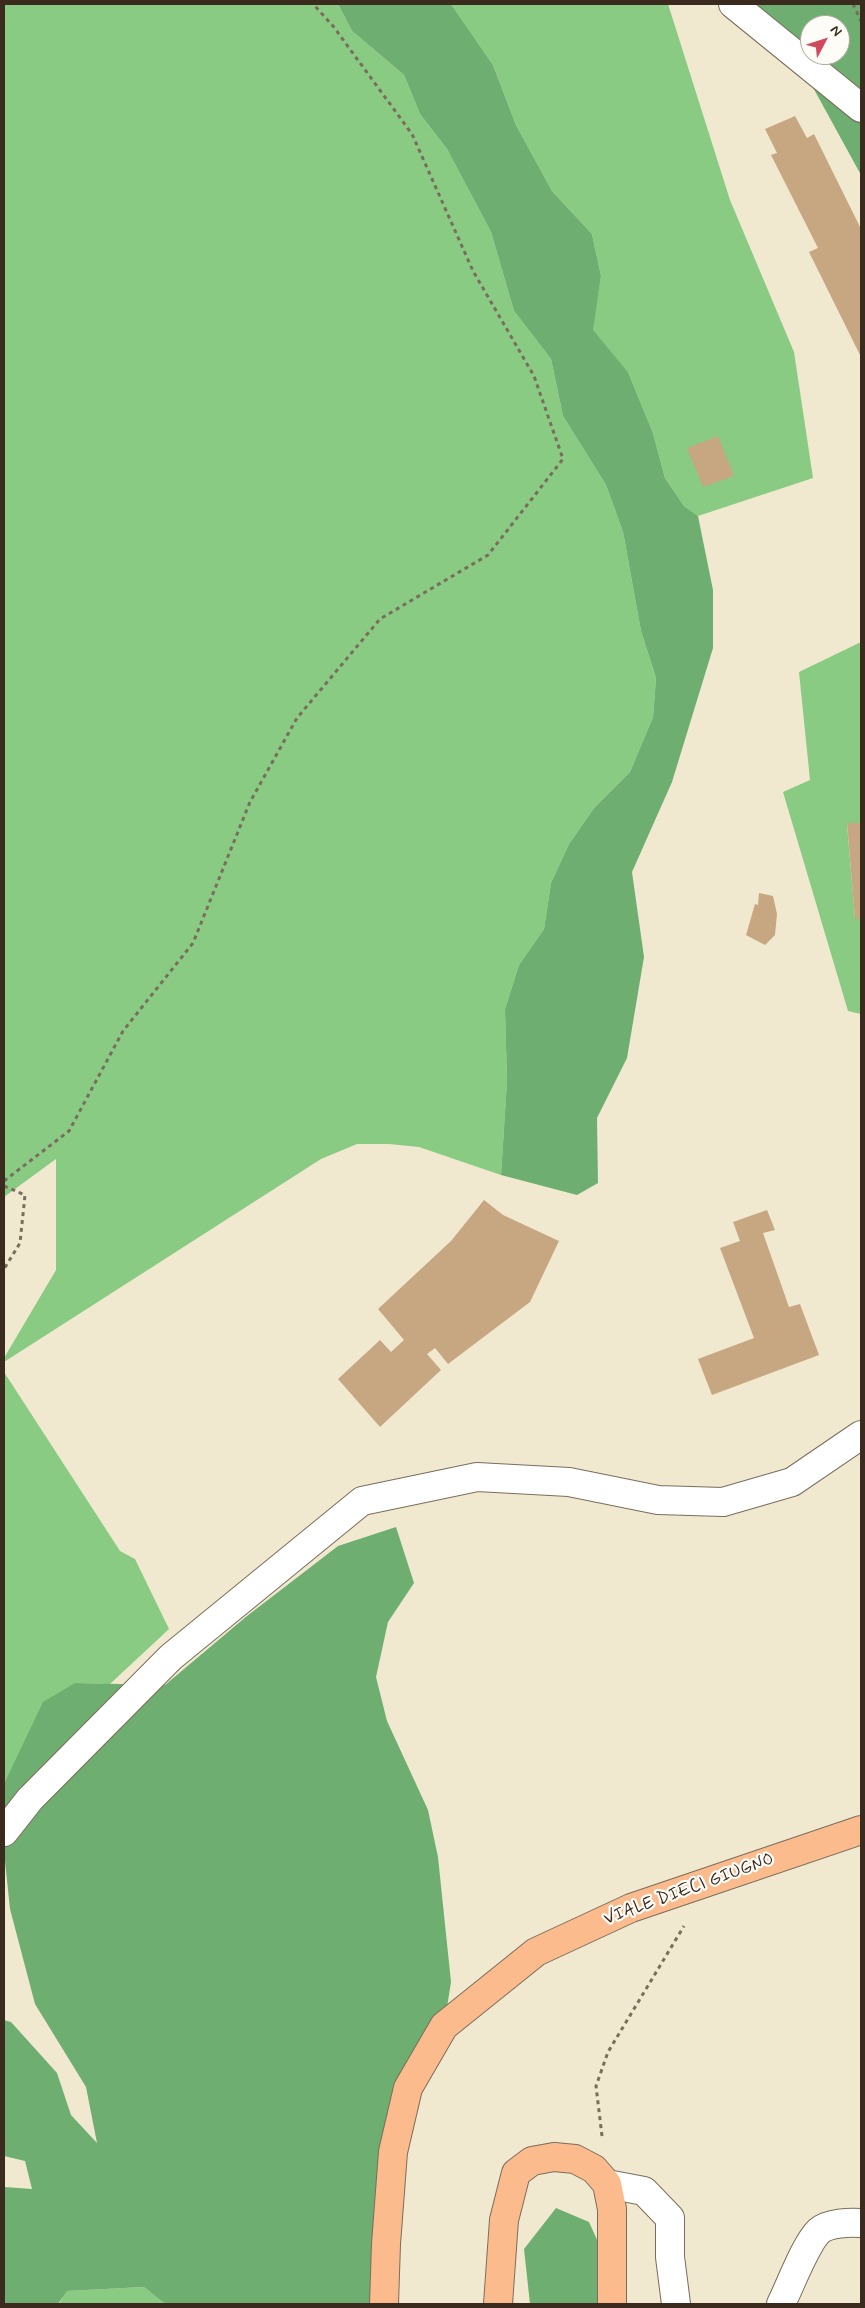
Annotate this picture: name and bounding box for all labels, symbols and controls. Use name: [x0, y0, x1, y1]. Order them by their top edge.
north arrow: [800, 15, 850, 65]
text: N: [826, 22, 846, 40]
street label: VIALE DIECI GIUGNO: [601, 1849, 777, 1931]

